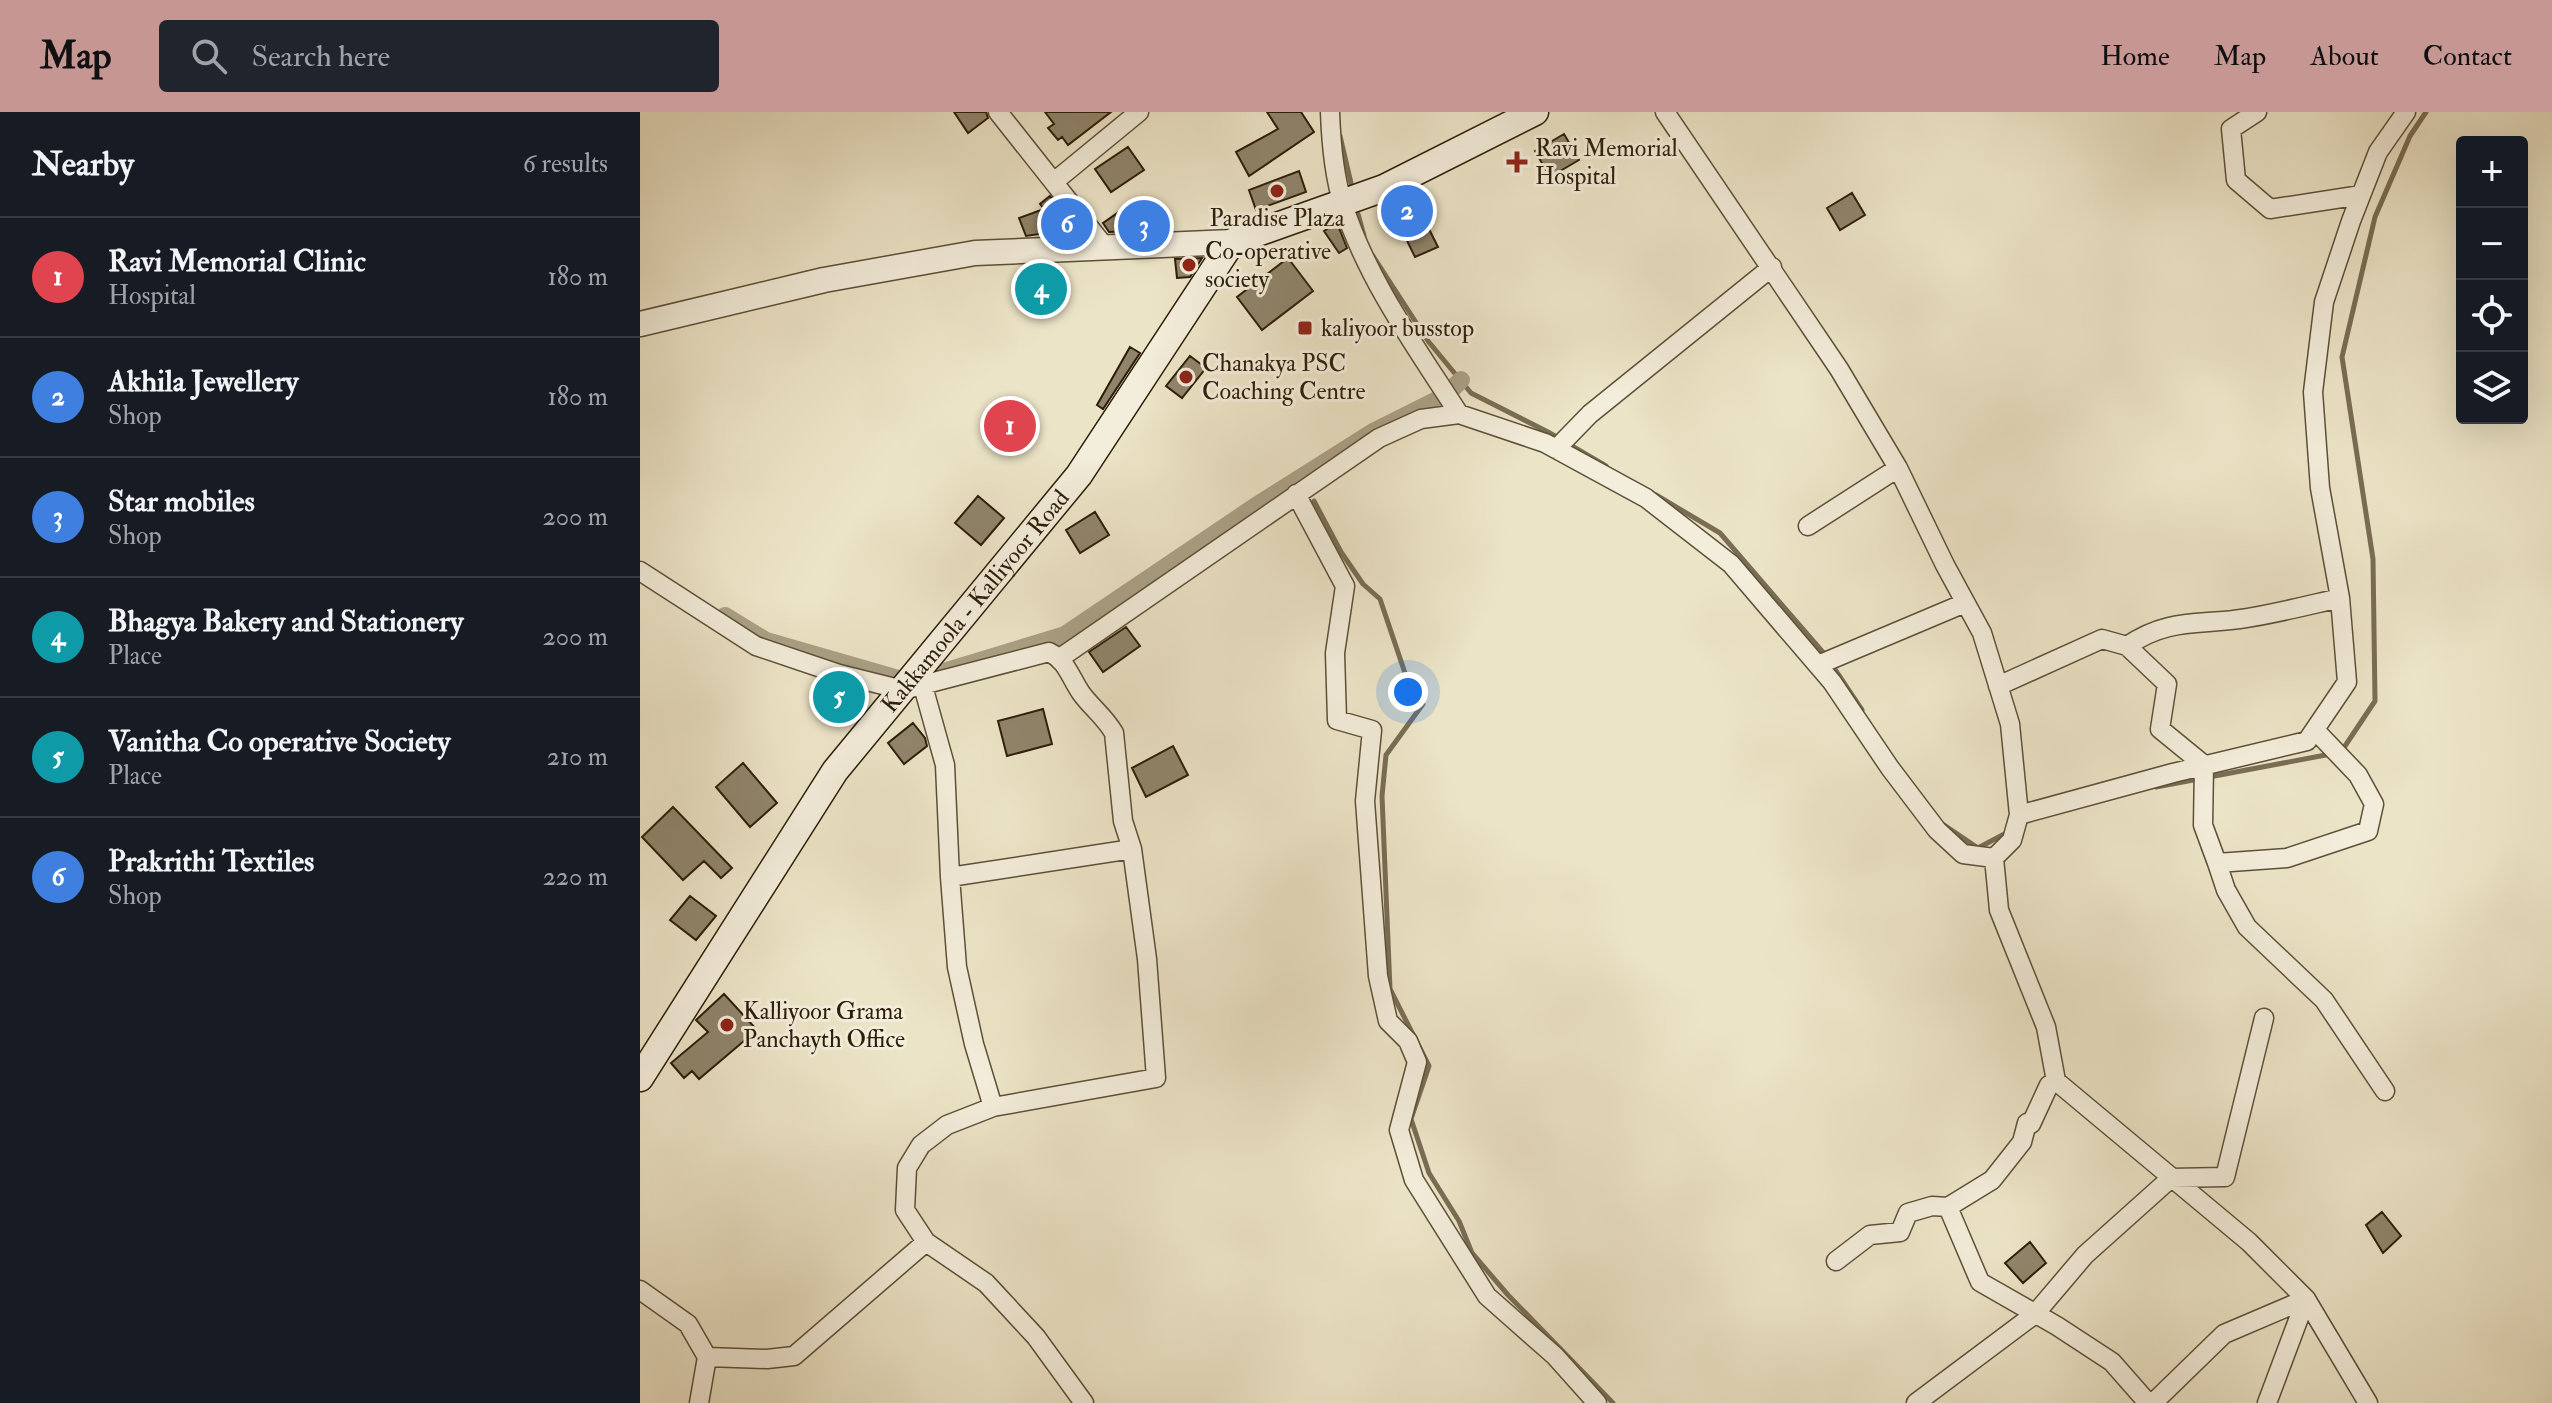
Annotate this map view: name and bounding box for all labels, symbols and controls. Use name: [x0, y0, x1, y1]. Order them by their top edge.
search box: [159, 20, 719, 92]
text: Map: [40, 32, 111, 80]
icon: search: [187, 34, 231, 78]
text: Search here: [251, 38, 390, 75]
text: Home: [2100, 39, 2170, 74]
text: Map: [2214, 39, 2266, 74]
text: About: [2310, 39, 2379, 74]
text: Contact: [2423, 39, 2512, 74]
place label: Ravi Memorial Hospital: [1535, 133, 1678, 192]
map controls: [2456, 136, 2528, 424]
button: +: [2456, 136, 2528, 208]
text: Nearby: [32, 143, 134, 186]
text: 6 results: [523, 148, 608, 180]
marker: Ravi Memorial Hospital: [1506, 151, 1528, 173]
pin: 2: [1381, 181, 1433, 241]
marker: Paradise Plaza: [1268, 182, 1286, 200]
pin: 6: [1041, 194, 1093, 254]
pin: 3: [1118, 196, 1170, 256]
place label: Paradise Plaza: [1209, 203, 1346, 234]
button: −: [2456, 208, 2528, 280]
place label: Co-operative society: [1205, 236, 1331, 295]
text: Ravi Memorial Clinic: [108, 243, 366, 280]
marker: Co-operative society: [1180, 256, 1198, 274]
pin: 4: [1015, 259, 1067, 319]
text: 1: [53, 261, 63, 293]
text: 180 m: [548, 261, 608, 293]
text: Hospital: [108, 280, 196, 312]
button: locate: [2456, 280, 2528, 352]
place label: kaliyoor busstop: [1321, 313, 1474, 344]
marker: kaliyoor busstop: [1296, 319, 1314, 337]
place label: Chanakya PSC Coaching Centre: [1202, 348, 1365, 407]
button: layers: [2456, 352, 2528, 424]
text: Akhila Jewellery: [108, 363, 299, 400]
marker: Chanakya PSC Coaching Centre: [1177, 368, 1195, 386]
text: 2: [51, 381, 65, 413]
text: 180 m: [548, 381, 608, 413]
pin: 1: [984, 396, 1036, 456]
text: Shop: [108, 400, 162, 432]
text: Star mobiles: [108, 483, 255, 520]
street label: Kakkamoola - Kalliyoor Road: [874, 483, 1076, 719]
text: 3: [53, 501, 63, 533]
text: 200 m: [543, 501, 608, 533]
text: Shop: [108, 520, 162, 552]
text: Bhagya Bakery and Stationery: [108, 603, 463, 640]
text: 4: [51, 621, 65, 653]
text: 200 m: [543, 621, 608, 653]
text: Place: [108, 640, 162, 672]
pin: 5: [813, 667, 865, 727]
your location: [1388, 672, 1428, 712]
text: Vanitha Co operative Society: [108, 723, 450, 760]
text: 5: [52, 741, 64, 773]
text: 210 m: [547, 741, 608, 773]
text: Place: [108, 760, 162, 792]
text: Prakrithi Textiles: [108, 843, 314, 880]
text: 6: [51, 861, 65, 893]
text: 220 m: [543, 861, 608, 893]
text: Shop: [108, 880, 162, 912]
place label: Kalliyoor Grama Panchayth Office: [743, 996, 905, 1055]
marker: Kalliyoor Grama Panchayth Office: [718, 1016, 736, 1034]

